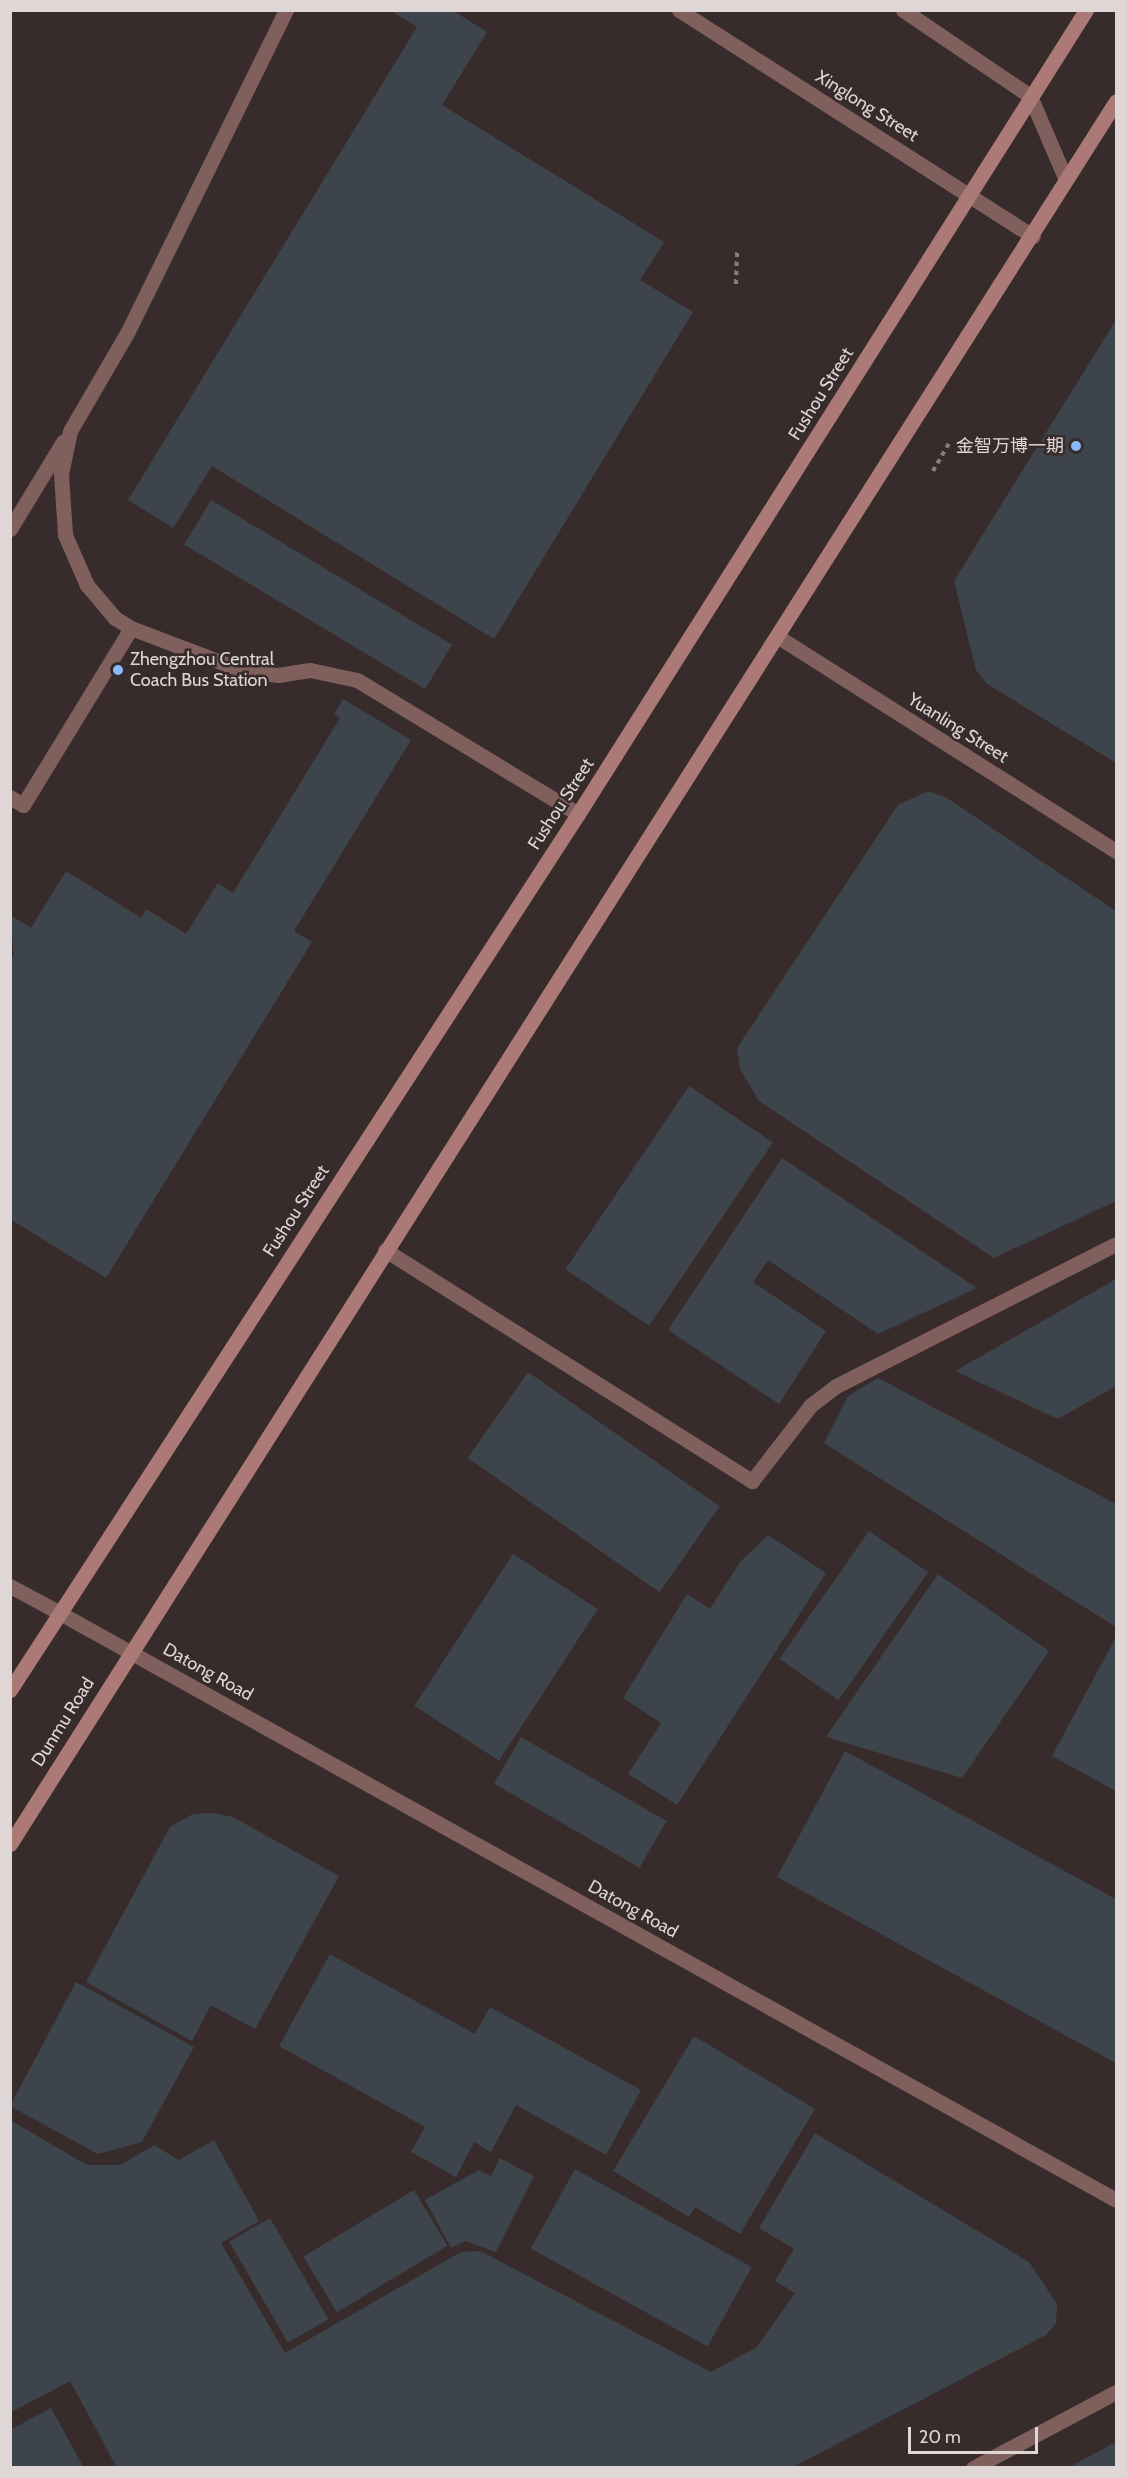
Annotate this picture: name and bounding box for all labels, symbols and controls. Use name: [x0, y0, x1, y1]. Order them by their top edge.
street label: Xinglong Street: [812, 66, 922, 146]
street label: Fushou Street: [784, 344, 858, 444]
place label: 金智万博一期: [956, 435, 1064, 457]
marker: 金智万博一期: [1069, 439, 1083, 453]
place label: Zhengzhou Central Coach Bus Station: [130, 649, 274, 692]
marker: Zhengzhou Central Coach Bus Station: [111, 663, 125, 677]
street label: Yuanling Street: [904, 688, 1012, 768]
street label: Fushou Street: [523, 754, 599, 854]
street label: Fushou Street: [258, 1161, 334, 1261]
street label: Datong Road: [159, 1638, 257, 1706]
street label: Dunmu Road: [27, 1674, 99, 1770]
street label: Datong Road: [584, 1875, 682, 1943]
scale bar: [911, 2415, 1042, 2453]
text: 20 m: [919, 2426, 961, 2448]

